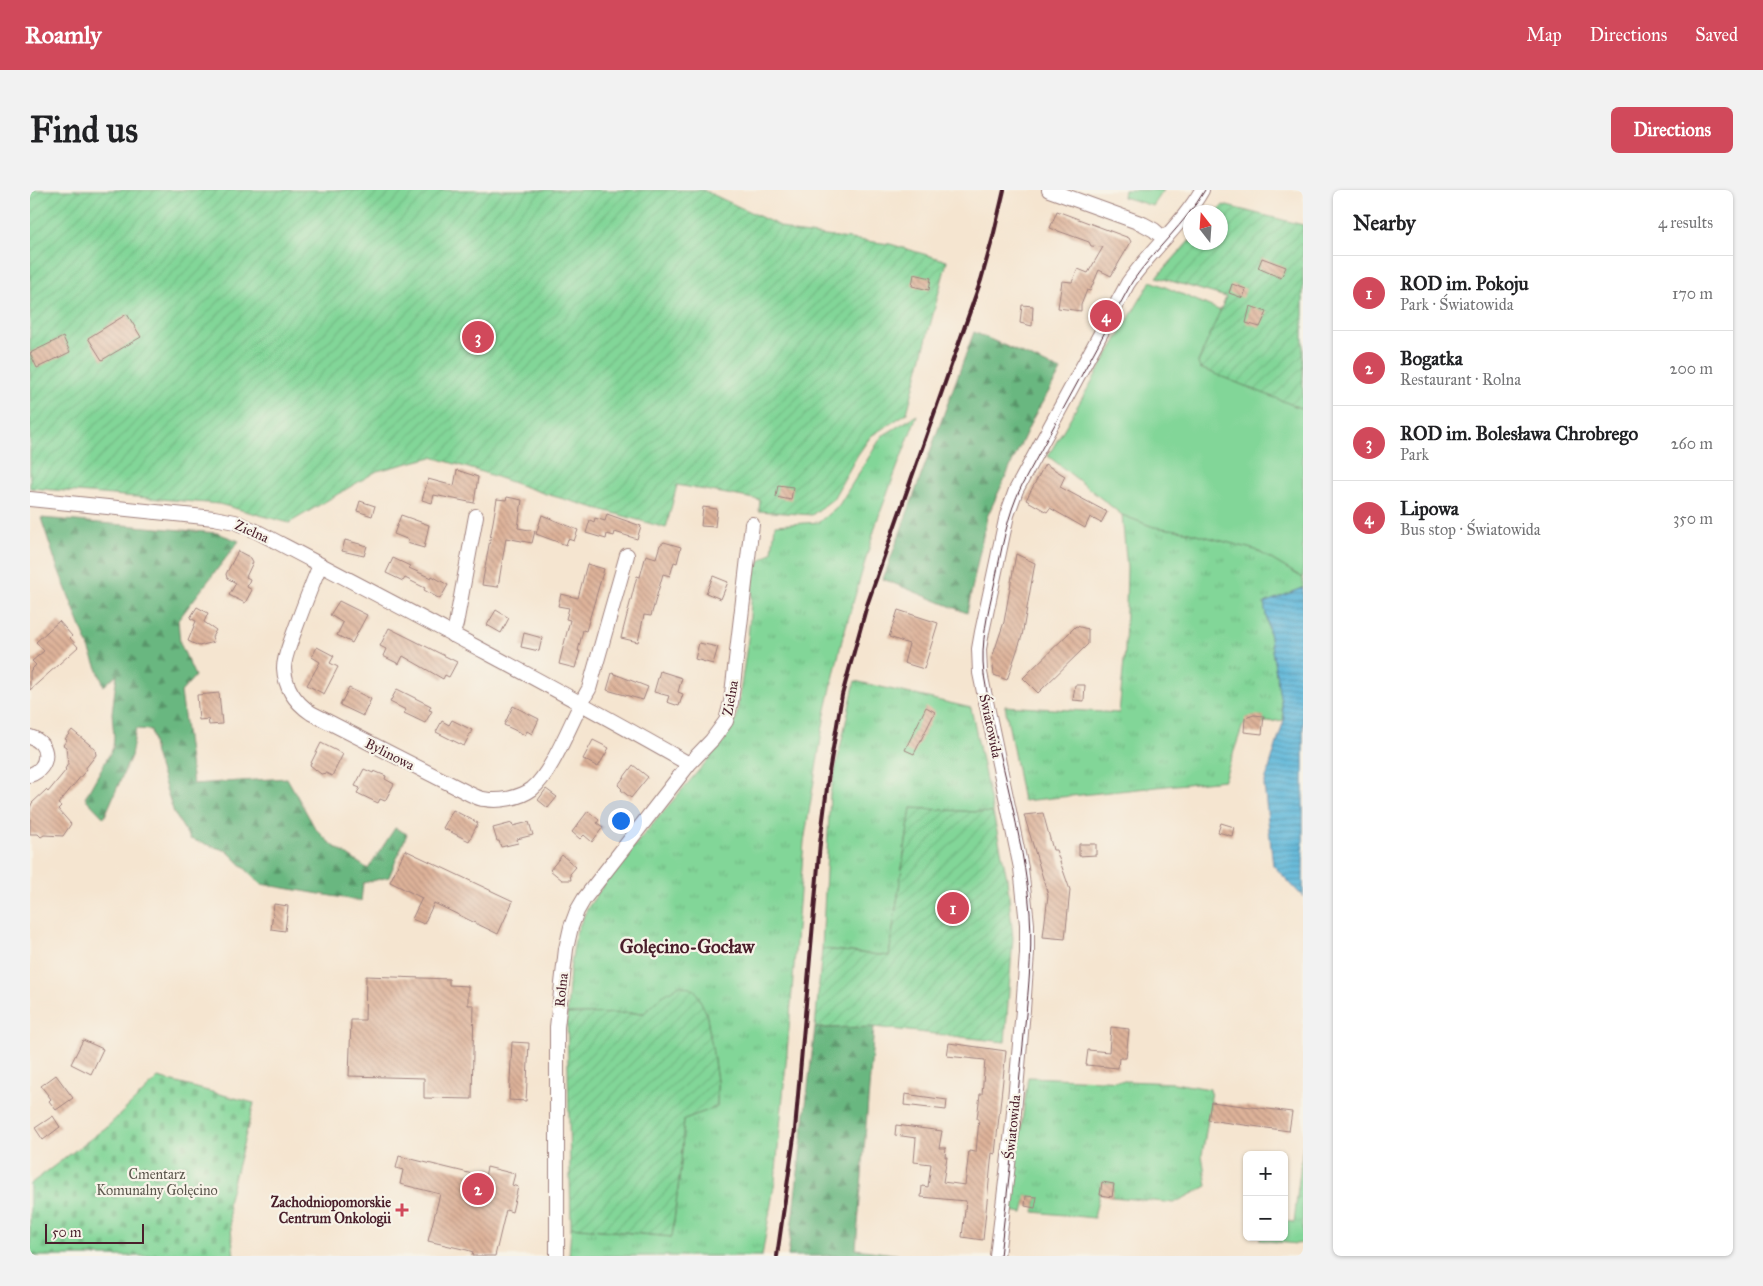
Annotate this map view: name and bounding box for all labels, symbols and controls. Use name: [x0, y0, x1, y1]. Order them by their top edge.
text: Roamly: [25, 20, 102, 50]
text: Map: [1526, 24, 1562, 46]
text: Directions: [1590, 24, 1667, 46]
text: Saved: [1695, 24, 1738, 46]
button: Directions: [1611, 107, 1733, 153]
text: Find us: [30, 109, 138, 152]
north arrow: [1183, 205, 1228, 250]
text: Nearby: [1353, 210, 1416, 236]
text: 4 results: [1658, 213, 1713, 232]
text: ROD im. Pokoju: [1400, 272, 1529, 295]
text: 1: [1366, 284, 1372, 303]
text: 170 m: [1672, 284, 1713, 303]
text: Park · Światowida: [1400, 295, 1513, 314]
pin: 4: [1090, 297, 1122, 335]
pin: 3: [462, 318, 494, 356]
text: Bogatka: [1400, 347, 1463, 370]
text: 2: [1365, 359, 1373, 378]
text: 200 m: [1670, 359, 1713, 378]
text: Restaurant · Rolna: [1400, 370, 1521, 389]
text: ROD im. Bolesława Chrobrego: [1400, 422, 1638, 445]
text: 3: [1366, 434, 1372, 453]
text: 260 m: [1671, 434, 1713, 453]
text: Park: [1400, 445, 1429, 464]
text: Lipowa: [1400, 497, 1459, 520]
text: 4: [1365, 509, 1373, 528]
text: 350 m: [1673, 509, 1713, 528]
street label: Zielna: [232, 516, 272, 547]
text: Bus stop · Światowida: [1400, 520, 1541, 539]
street label: Zielna: [719, 679, 742, 717]
street label: Światowida: [975, 692, 1008, 760]
street label: Bylinowa: [362, 735, 417, 774]
your location: [608, 808, 634, 834]
pin: 1: [937, 889, 969, 927]
district label: Golęcino-Gocław: [620, 935, 756, 958]
street label: Rolna: [551, 972, 572, 1008]
street label: Światowida: [999, 1094, 1024, 1160]
map controls: [1243, 1151, 1288, 1241]
button: +: [1243, 1151, 1288, 1196]
park label: Cmentarz Komunalny Golęcino: [96, 1166, 218, 1199]
pin: 2: [462, 1170, 494, 1208]
place label: Zachodniopomorskie Centrum Onkologii: [271, 1194, 391, 1228]
button: −: [1243, 1196, 1288, 1241]
marker: Zachodniopomorskie Centrum Onkologii: [395, 1203, 409, 1217]
scale bar: [45, 1221, 144, 1244]
text: 50 m: [52, 1224, 81, 1241]

